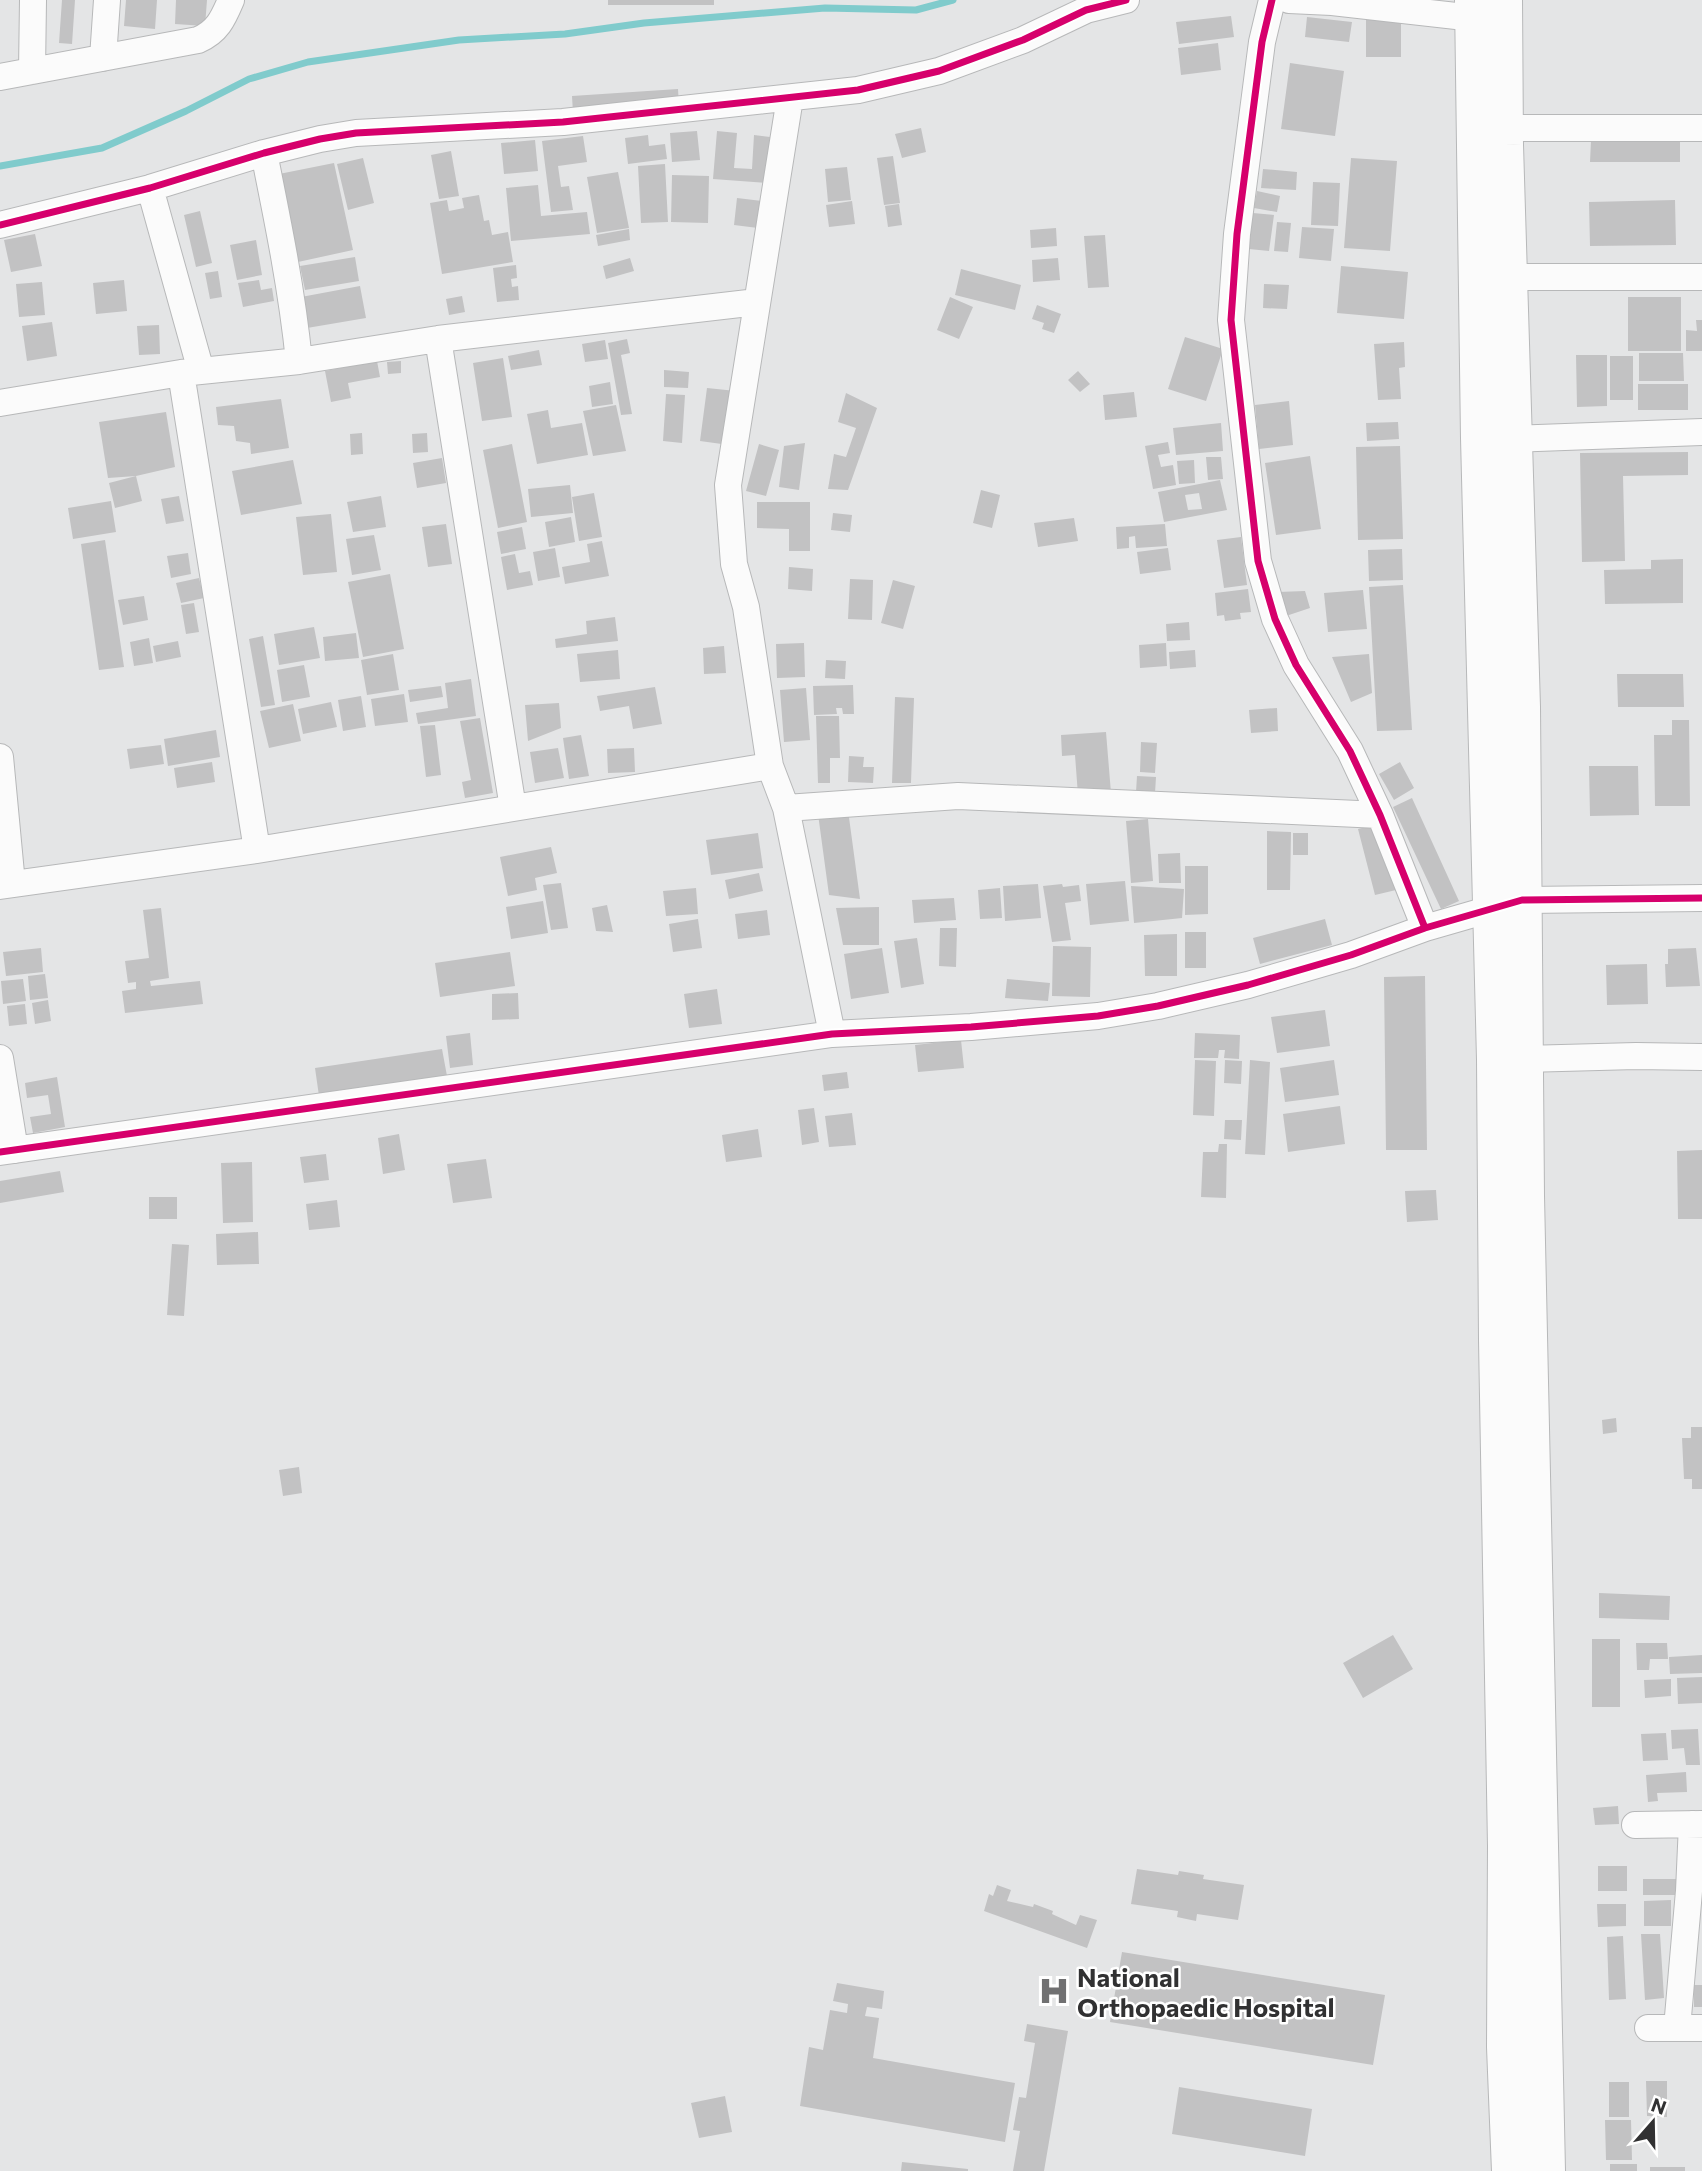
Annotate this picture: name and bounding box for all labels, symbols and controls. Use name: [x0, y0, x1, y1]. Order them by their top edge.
place label: National Orthopaedic Hospital: [1077, 1961, 1335, 2022]
hospital icon: National Orthopaedic Hospital: [1037, 1974, 1071, 2008]
north arrow: [1618, 2087, 1688, 2157]
text: N: [1648, 2092, 1670, 2119]

